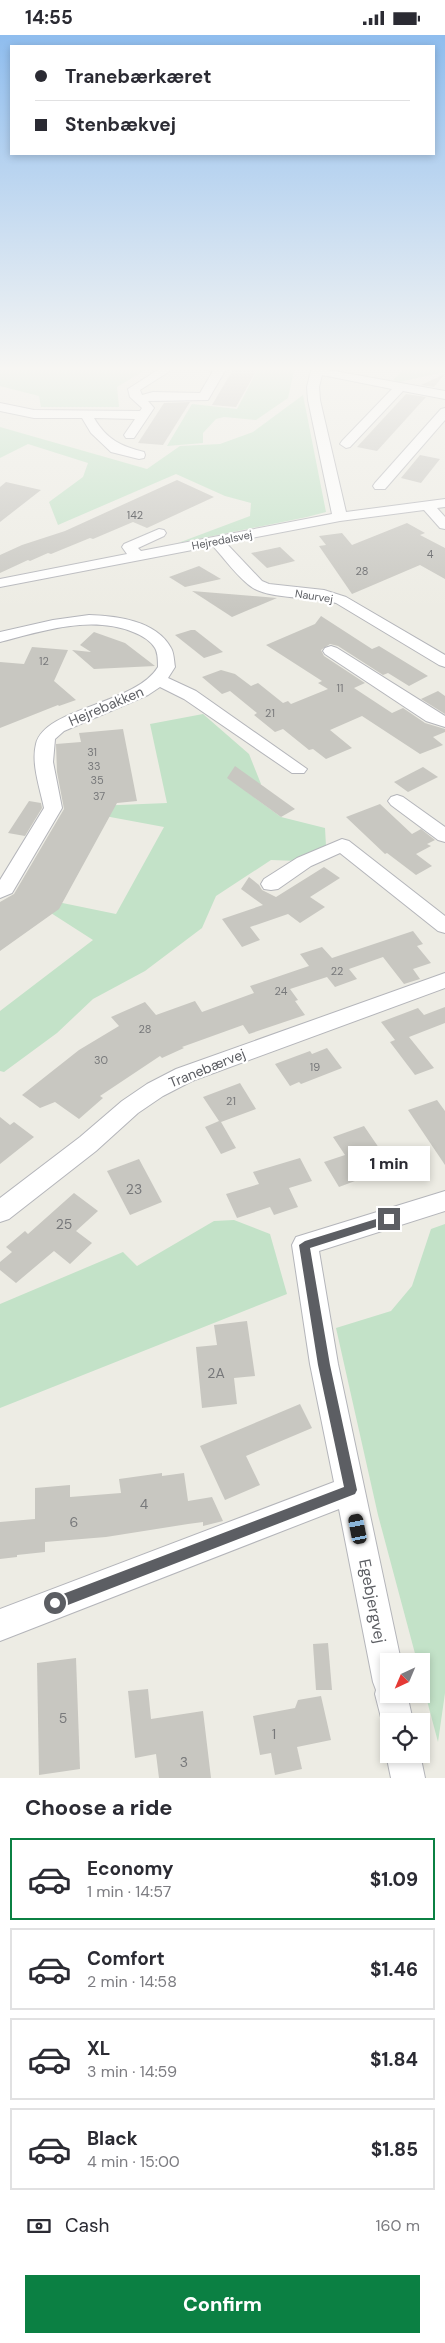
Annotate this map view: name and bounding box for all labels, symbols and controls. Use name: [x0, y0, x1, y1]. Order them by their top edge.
text: 14:55: [25, 5, 73, 30]
text: Tranebærkæret: [65, 64, 211, 89]
text: Stenbækvej: [65, 112, 176, 137]
house number: 142: [127, 508, 143, 522]
street label: Hejredalsvej: [190, 527, 254, 553]
house number: 4: [427, 547, 434, 561]
house number: 28: [356, 564, 368, 578]
street label: Naurvej: [294, 586, 334, 606]
house number: 12: [39, 654, 49, 668]
house number: 11: [337, 681, 343, 695]
street label: Hejrebakken: [66, 682, 146, 730]
house number: 21: [265, 706, 275, 720]
house number: 31: [87, 745, 97, 759]
house number: 33: [87, 759, 101, 773]
house number: 35: [90, 773, 104, 787]
house number: 37: [93, 789, 105, 803]
house number: 22: [331, 964, 343, 978]
house number: 24: [275, 984, 288, 998]
house number: 28: [139, 1022, 151, 1036]
street label: Tranebærvej: [166, 1044, 248, 1092]
house number: 30: [94, 1053, 108, 1067]
house number: 19: [310, 1060, 320, 1074]
house number: 21: [226, 1094, 236, 1108]
callout: 1 min: [348, 1147, 430, 1181]
text: 1 min: [369, 1153, 409, 1174]
house number: 23: [126, 1180, 142, 1198]
route end: [378, 1208, 400, 1230]
house number: 25: [56, 1215, 72, 1233]
house number: 2A: [207, 1364, 225, 1382]
house number: 4: [140, 1495, 149, 1513]
house number: 6: [70, 1513, 78, 1531]
car: [347, 1513, 368, 1545]
street label: Egebjergvej: [354, 1557, 391, 1645]
route start: [44, 1592, 66, 1614]
north arrow: [380, 1653, 430, 1703]
map controls: [380, 1653, 430, 1763]
house number: 5: [59, 1709, 67, 1727]
button: locate: [380, 1713, 430, 1763]
house number: 1: [272, 1725, 276, 1743]
house number: 3: [180, 1753, 188, 1771]
text: Choose a ride: [25, 1793, 173, 1822]
text: Economy: [87, 1856, 174, 1881]
icon: car: [27, 1857, 72, 1902]
text: $1.09: [370, 1867, 418, 1892]
text: 1 min · 14:57: [87, 1881, 171, 1902]
text: Comfort: [87, 1946, 165, 1971]
icon: car: [27, 1947, 72, 1992]
text: $1.46: [370, 1957, 418, 1982]
text: 2 min · 14:58: [87, 1971, 177, 1992]
text: XL: [87, 2036, 110, 2061]
icon: car: [27, 2037, 72, 2082]
text: $1.84: [370, 2047, 418, 2072]
text: 3 min · 14:59: [87, 2061, 177, 2082]
text: Black: [87, 2126, 138, 2151]
icon: car: [27, 2127, 72, 2172]
text: $1.85: [371, 2137, 418, 2162]
text: 4 min · 15:00: [87, 2151, 180, 2172]
icon: cash: [25, 2212, 53, 2240]
text: Cash: [65, 2213, 109, 2238]
text: 160 m: [376, 2215, 420, 2236]
button: Confirm: [25, 2275, 420, 2333]

